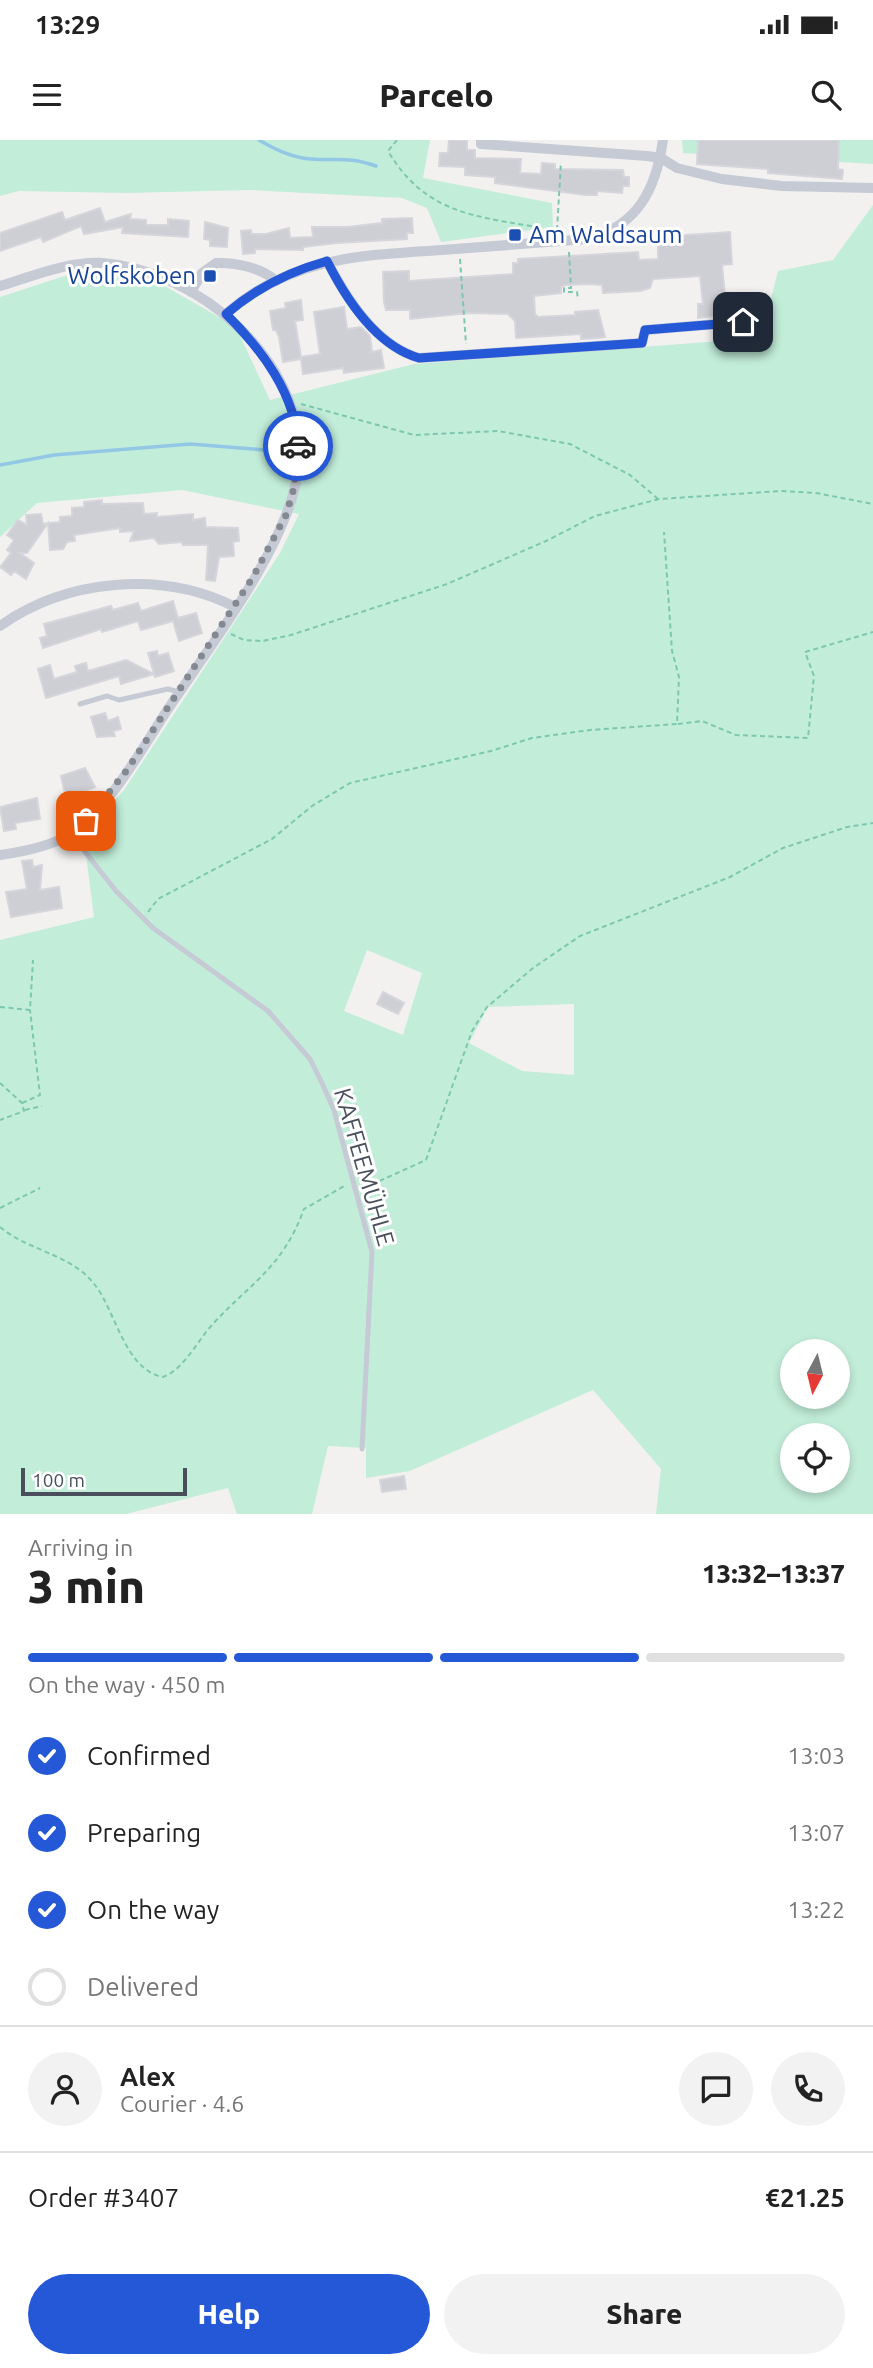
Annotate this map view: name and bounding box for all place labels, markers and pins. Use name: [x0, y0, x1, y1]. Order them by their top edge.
place label: Am Waldsaum: [529, 221, 682, 248]
marker: Am Waldsaum: [507, 227, 523, 243]
place label: Wolfskoben: [68, 262, 196, 289]
marker: Wolfskoben: [202, 268, 218, 284]
pin: [713, 292, 773, 352]
pin: [56, 791, 116, 851]

